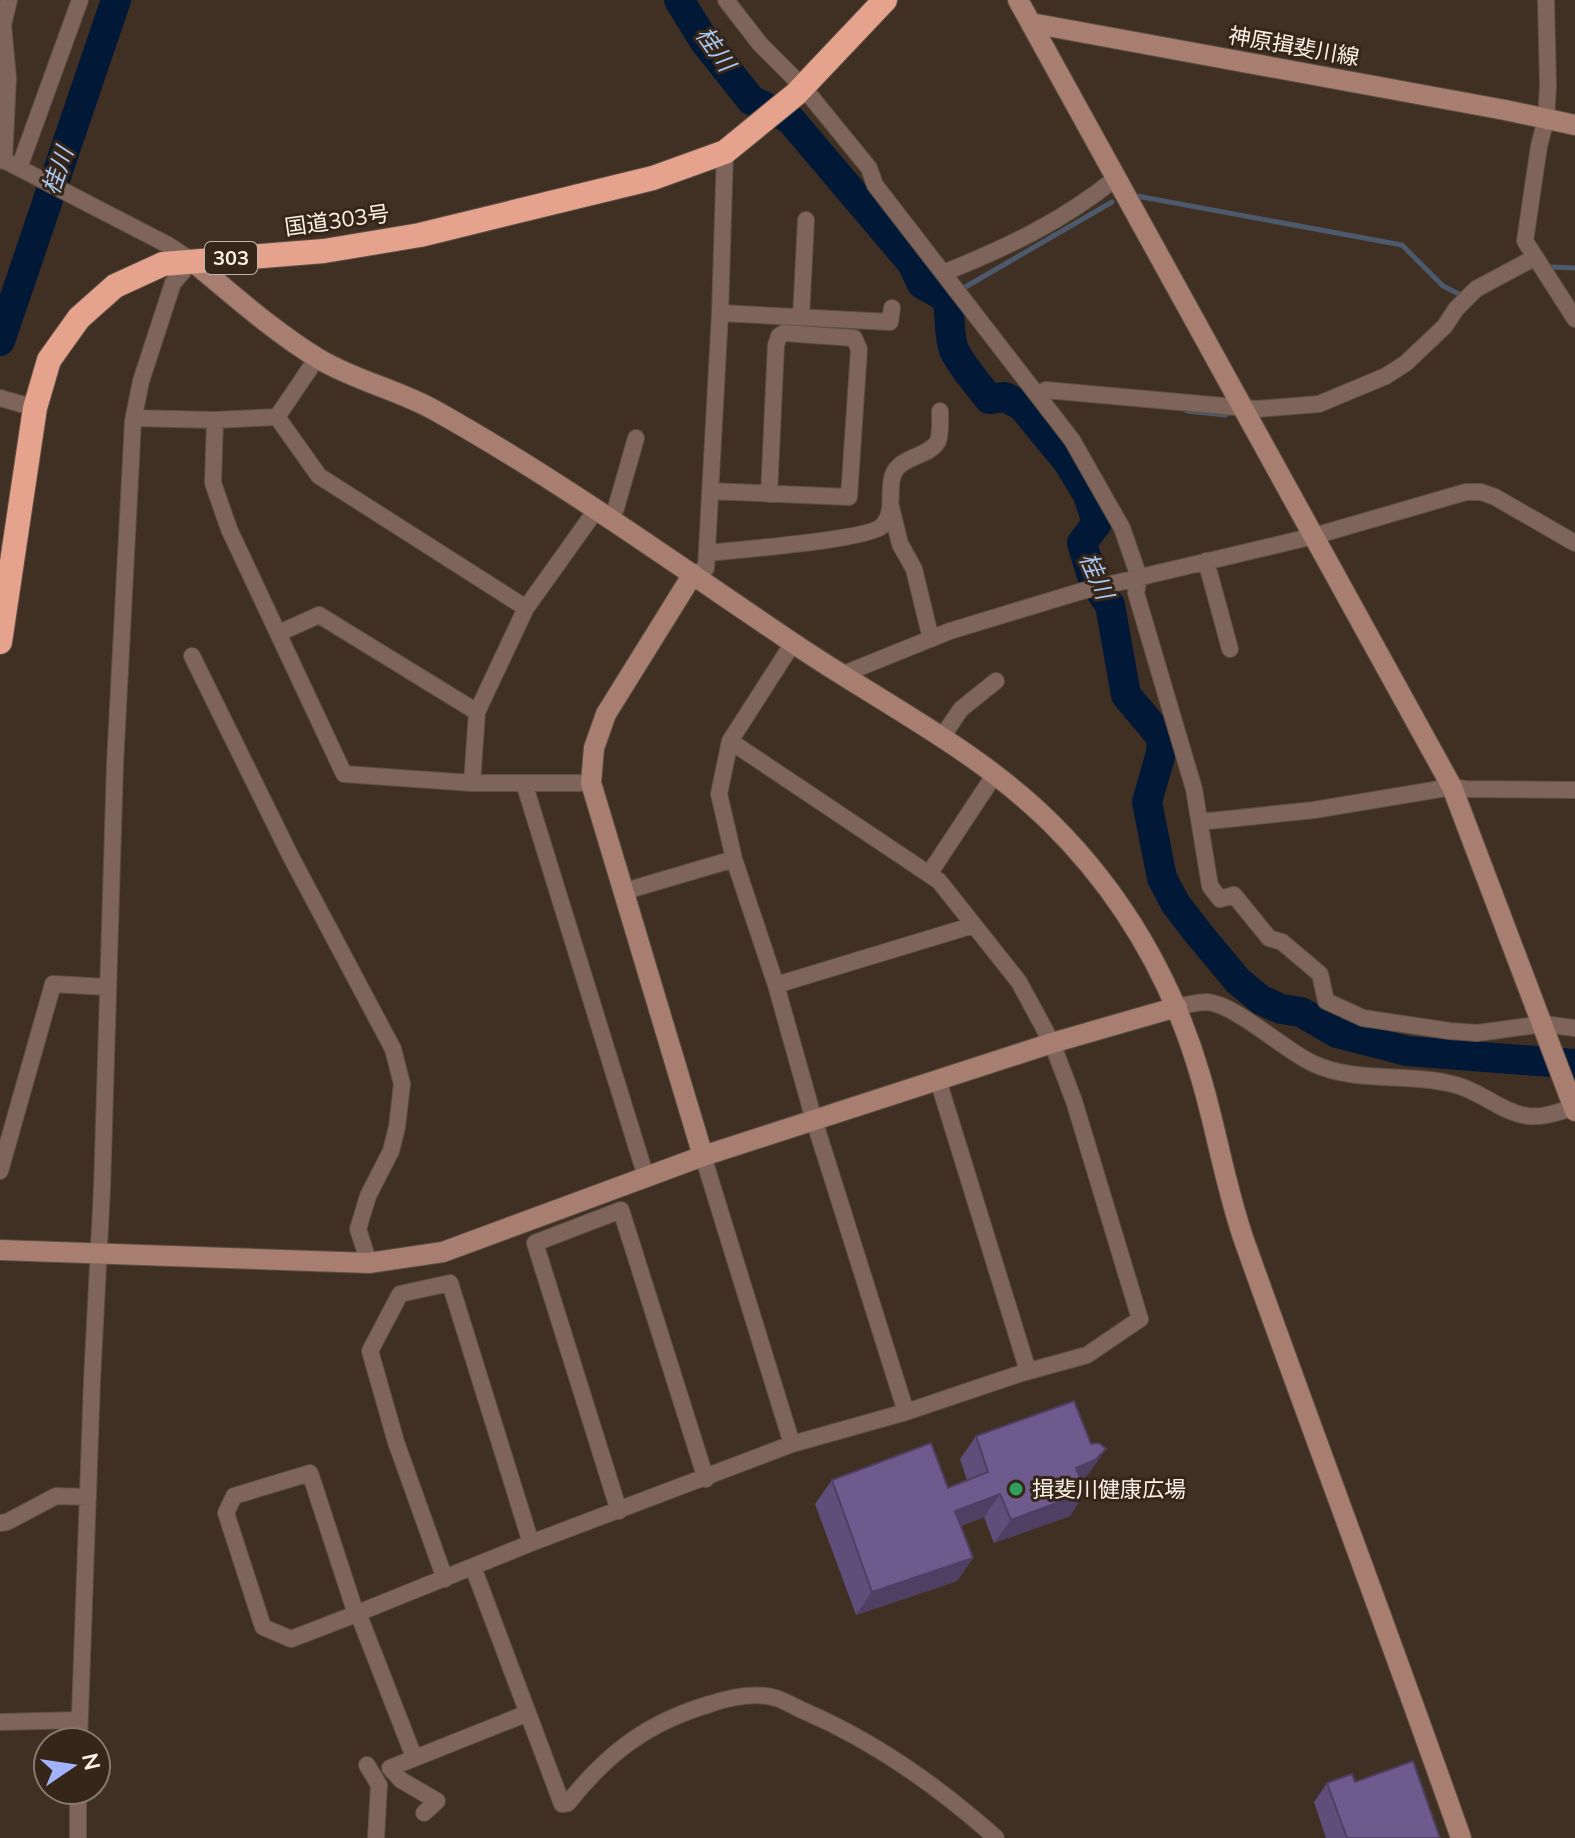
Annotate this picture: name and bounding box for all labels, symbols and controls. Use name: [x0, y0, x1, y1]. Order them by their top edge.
water label: 桂川: [690, 20, 744, 79]
street label: 神原揖斐川線: [1227, 21, 1361, 71]
water label: 桂川: [35, 140, 80, 198]
street label: 国道303号: [283, 199, 391, 241]
road number: 303: [205, 242, 257, 274]
water label: 桂川: [1073, 548, 1122, 606]
place label: 揖斐川健康広場: [1032, 1475, 1186, 1503]
marker: 揖斐川健康広場: [1007, 1480, 1025, 1498]
north arrow: [32, 1726, 112, 1806]
text: N: [76, 1750, 107, 1773]

